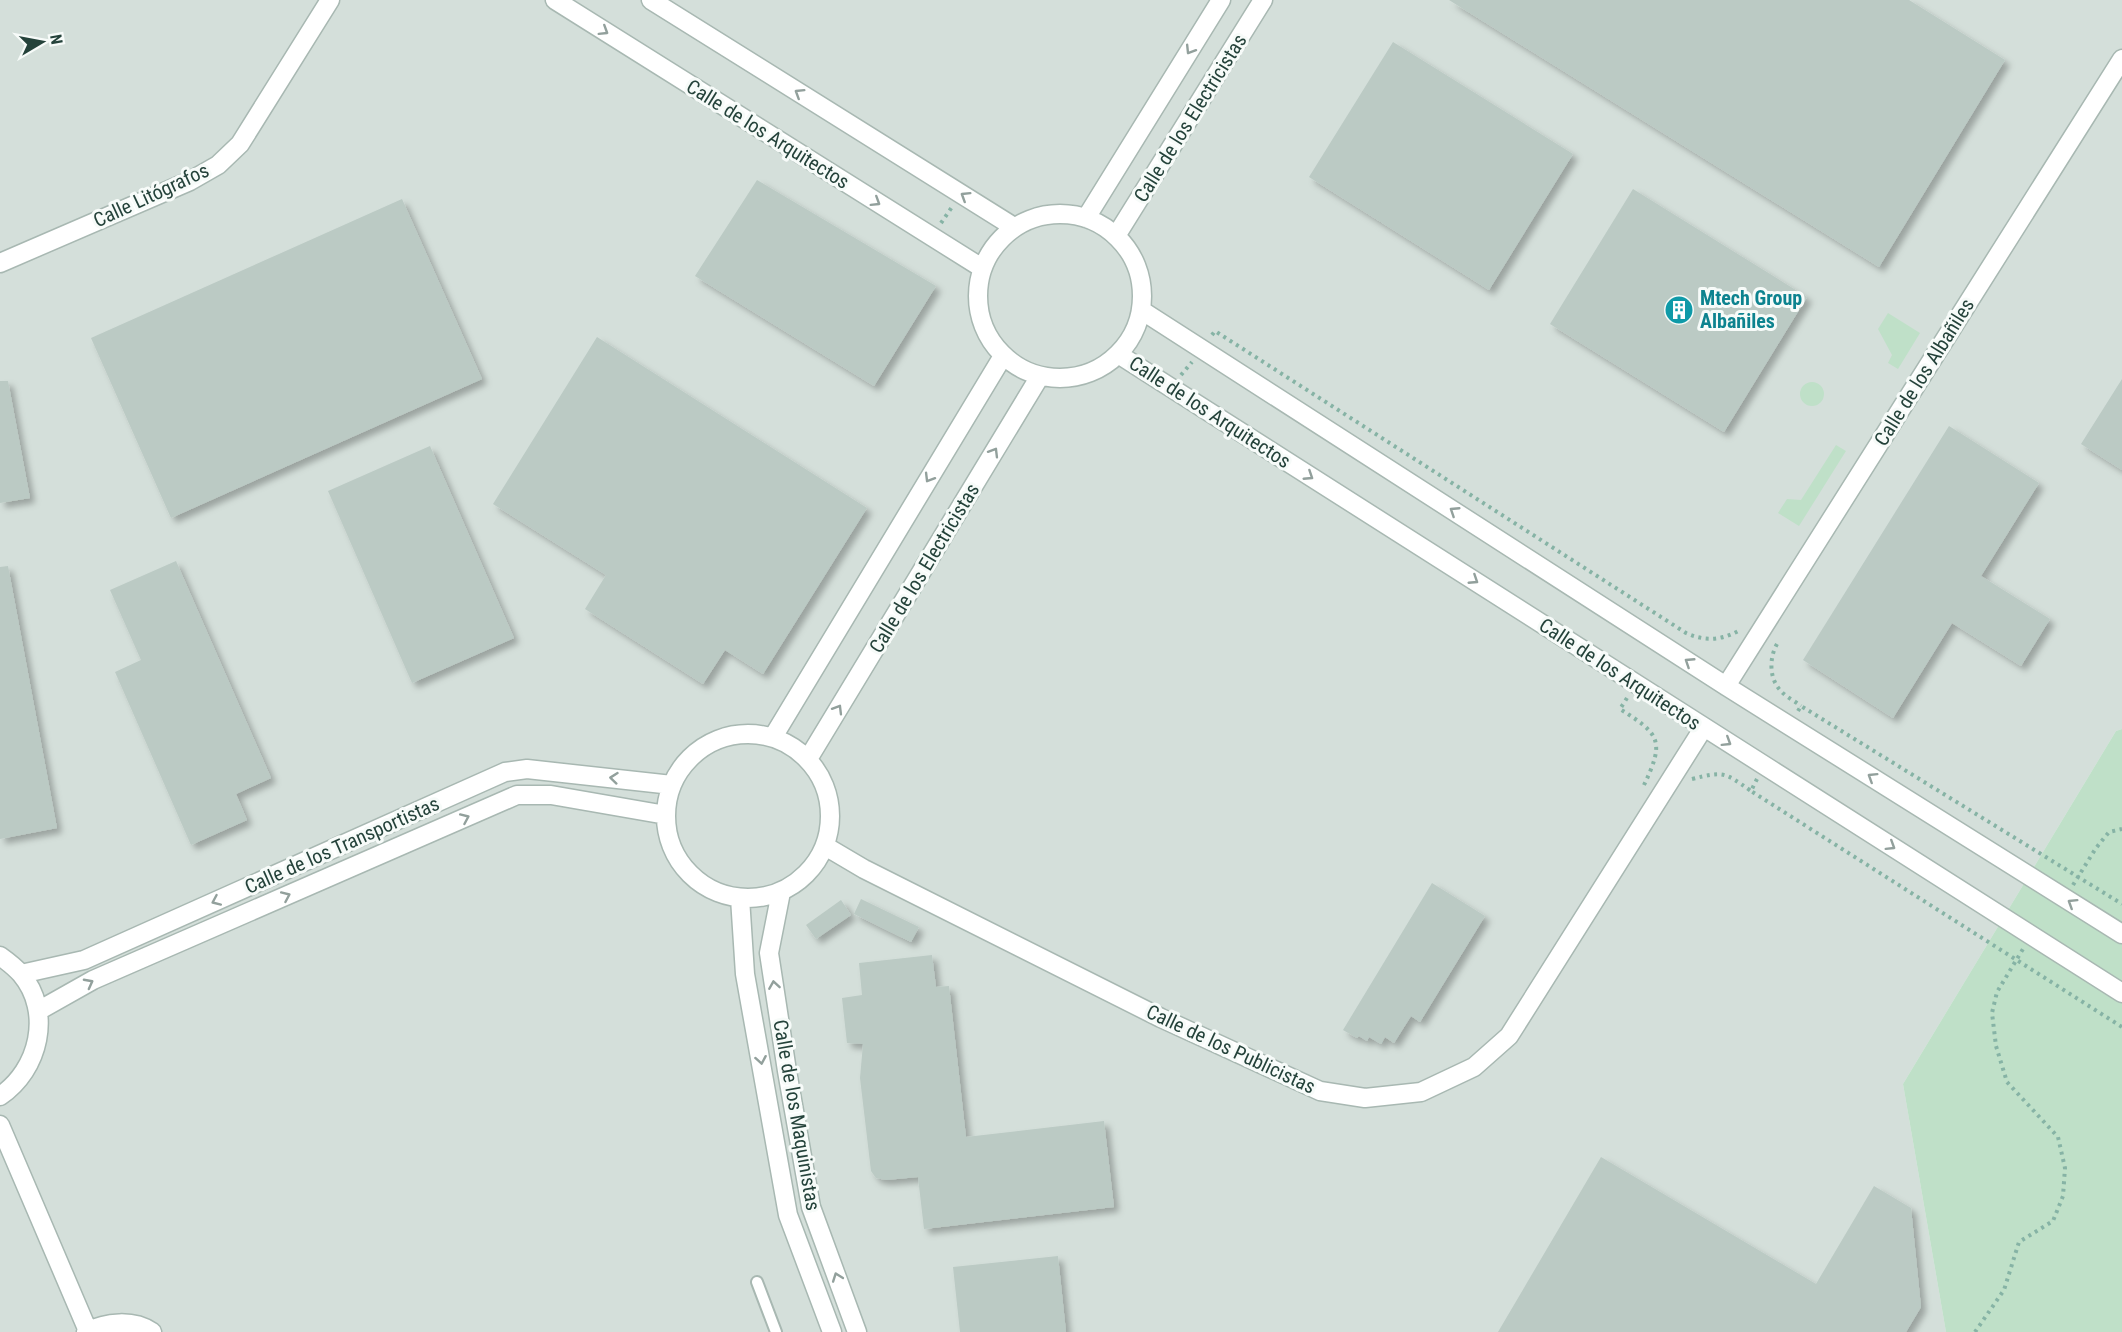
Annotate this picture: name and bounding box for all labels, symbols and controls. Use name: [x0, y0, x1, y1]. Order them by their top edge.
north arrow: [12, 12, 72, 72]
one-way arrow: [597, 24, 608, 35]
street label: Calle de los Electricistas: [1129, 30, 1251, 206]
text: N: [46, 33, 66, 46]
one-way arrow: [1186, 44, 1198, 54]
street label: Calle de los Arquitectos: [682, 74, 854, 194]
one-way arrow: [795, 88, 805, 100]
street label: Calle Litógrafos: [89, 158, 213, 232]
one-way arrow: [960, 193, 971, 204]
one-way arrow: [870, 194, 880, 206]
place label: Mtech Group Albañiles: [1700, 286, 1802, 333]
building icon: Mtech Group Albañiles: [1663, 294, 1695, 326]
street label: Calle de los Albañiles: [1869, 294, 1979, 450]
street label: Calle de los Arquitectos: [1125, 351, 1295, 473]
one-way arrow: [986, 448, 998, 458]
one-way arrow: [1303, 468, 1314, 479]
one-way arrow: [925, 472, 936, 482]
street label: Calle de los Electricistas: [864, 479, 984, 657]
one-way arrow: [1450, 507, 1461, 518]
one-way arrow: [1468, 573, 1478, 585]
street label: Calle de los Arquitectos: [1535, 613, 1705, 735]
one-way arrow: [1685, 657, 1695, 669]
one-way arrow: [831, 705, 843, 715]
one-way arrow: [1721, 734, 1731, 746]
one-way arrow: [610, 772, 619, 785]
one-way arrow: [1867, 773, 1878, 784]
street label: Calle de los Transportistas: [241, 791, 443, 899]
one-way arrow: [459, 813, 470, 825]
one-way arrow: [1885, 839, 1896, 850]
one-way arrow: [280, 891, 291, 903]
one-way arrow: [211, 894, 222, 906]
one-way arrow: [2068, 899, 2079, 910]
one-way arrow: [83, 979, 93, 990]
one-way arrow: [768, 980, 780, 990]
street label: Calle de los Publicistas: [1143, 999, 1319, 1099]
street label: Calle de los Maquinistas: [768, 1018, 826, 1212]
one-way arrow: [754, 1055, 766, 1065]
one-way arrow: [832, 1272, 845, 1283]

